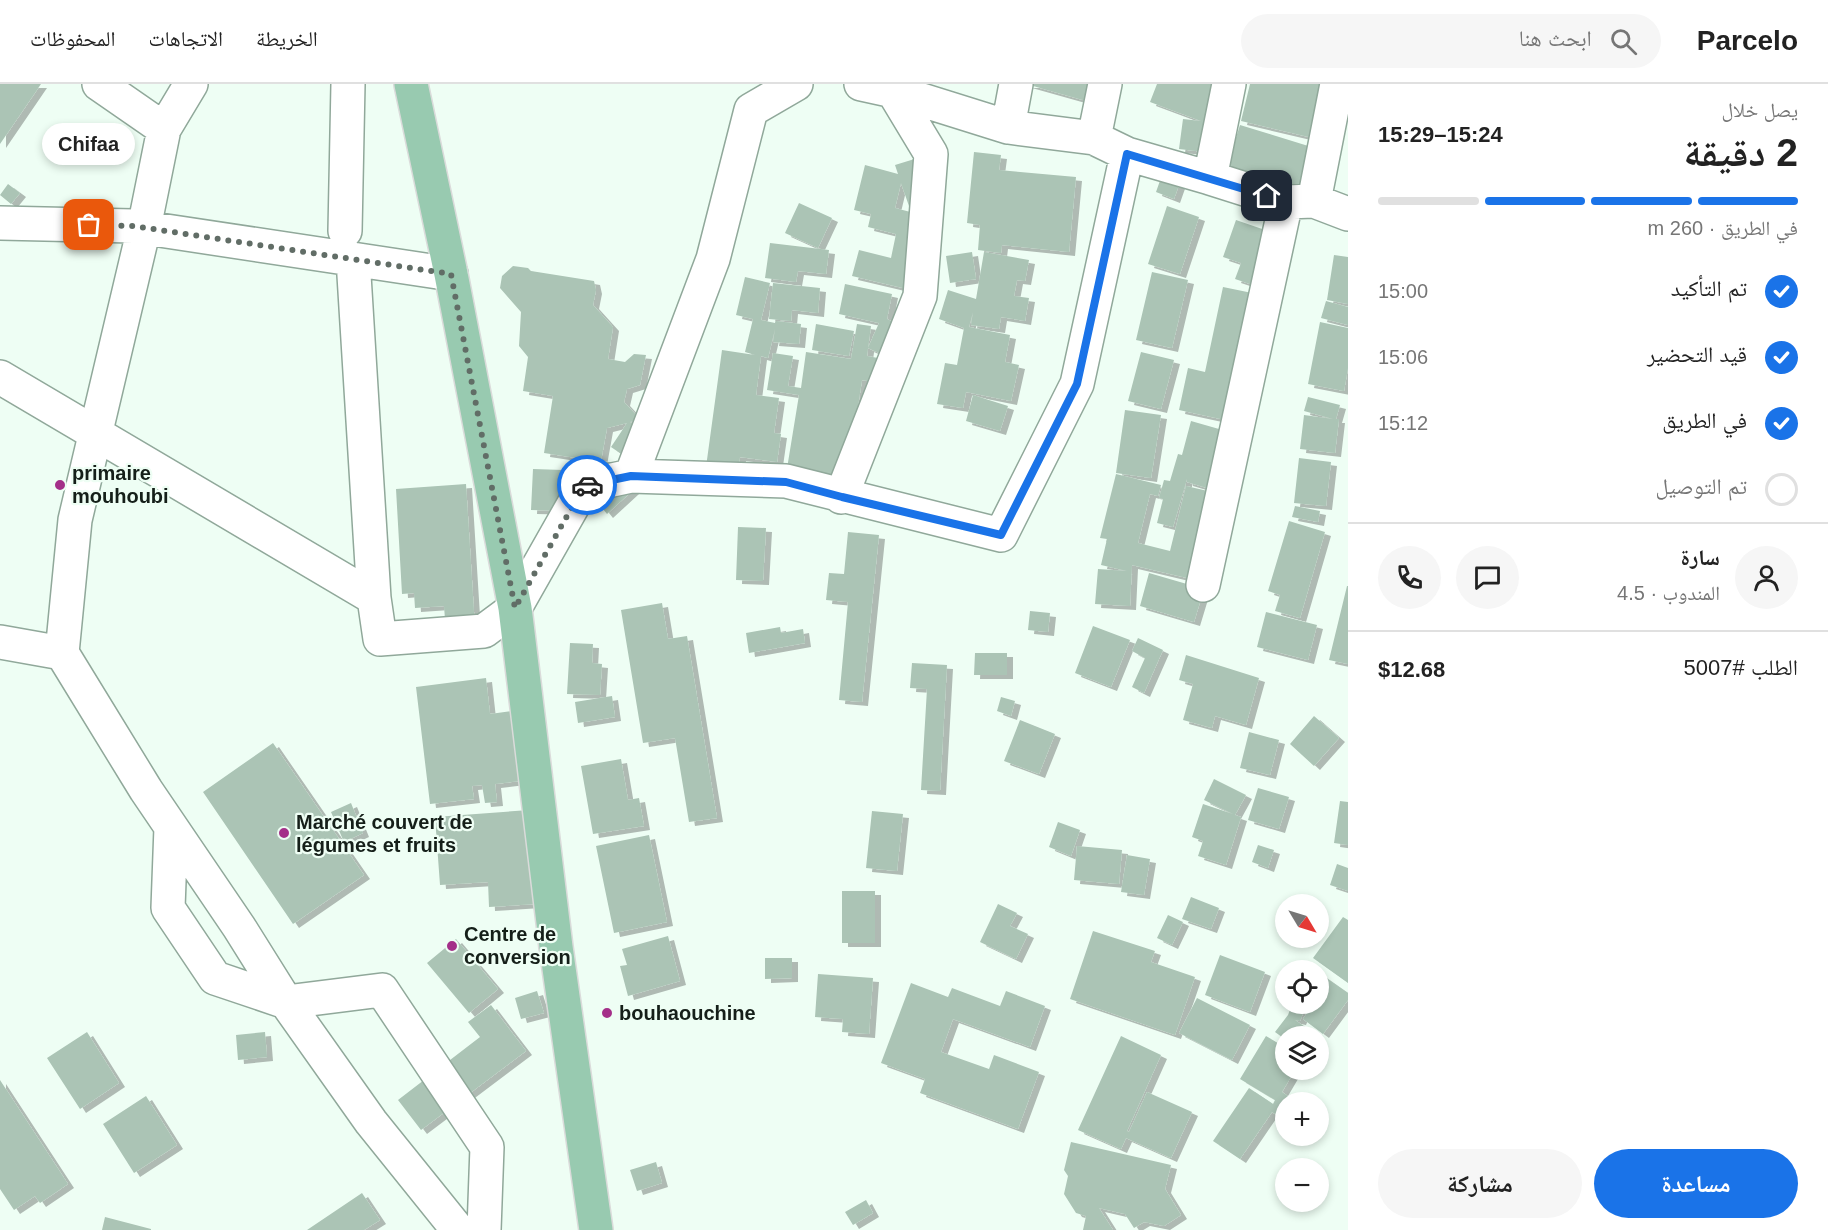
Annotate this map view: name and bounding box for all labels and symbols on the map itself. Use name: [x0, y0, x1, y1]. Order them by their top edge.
callout: Chifaa: [42, 123, 136, 165]
pin: [1241, 170, 1292, 221]
pin: [63, 199, 114, 250]
courier: [557, 455, 617, 515]
place label: primaire mouhoubi: [72, 462, 169, 507]
marker: primaire mouhoubi: [53, 478, 67, 492]
place label: Marché couvert de légumes et fruits: [296, 811, 473, 856]
marker: Marché couvert de légumes et fruits: [277, 826, 291, 840]
north arrow: [1275, 894, 1329, 948]
place label: Centre de conversion: [464, 923, 571, 968]
marker: Centre de conversion: [445, 939, 459, 953]
place label: bouhaouchine: [619, 1002, 756, 1024]
marker: bouhaouchine: [600, 1006, 614, 1020]

